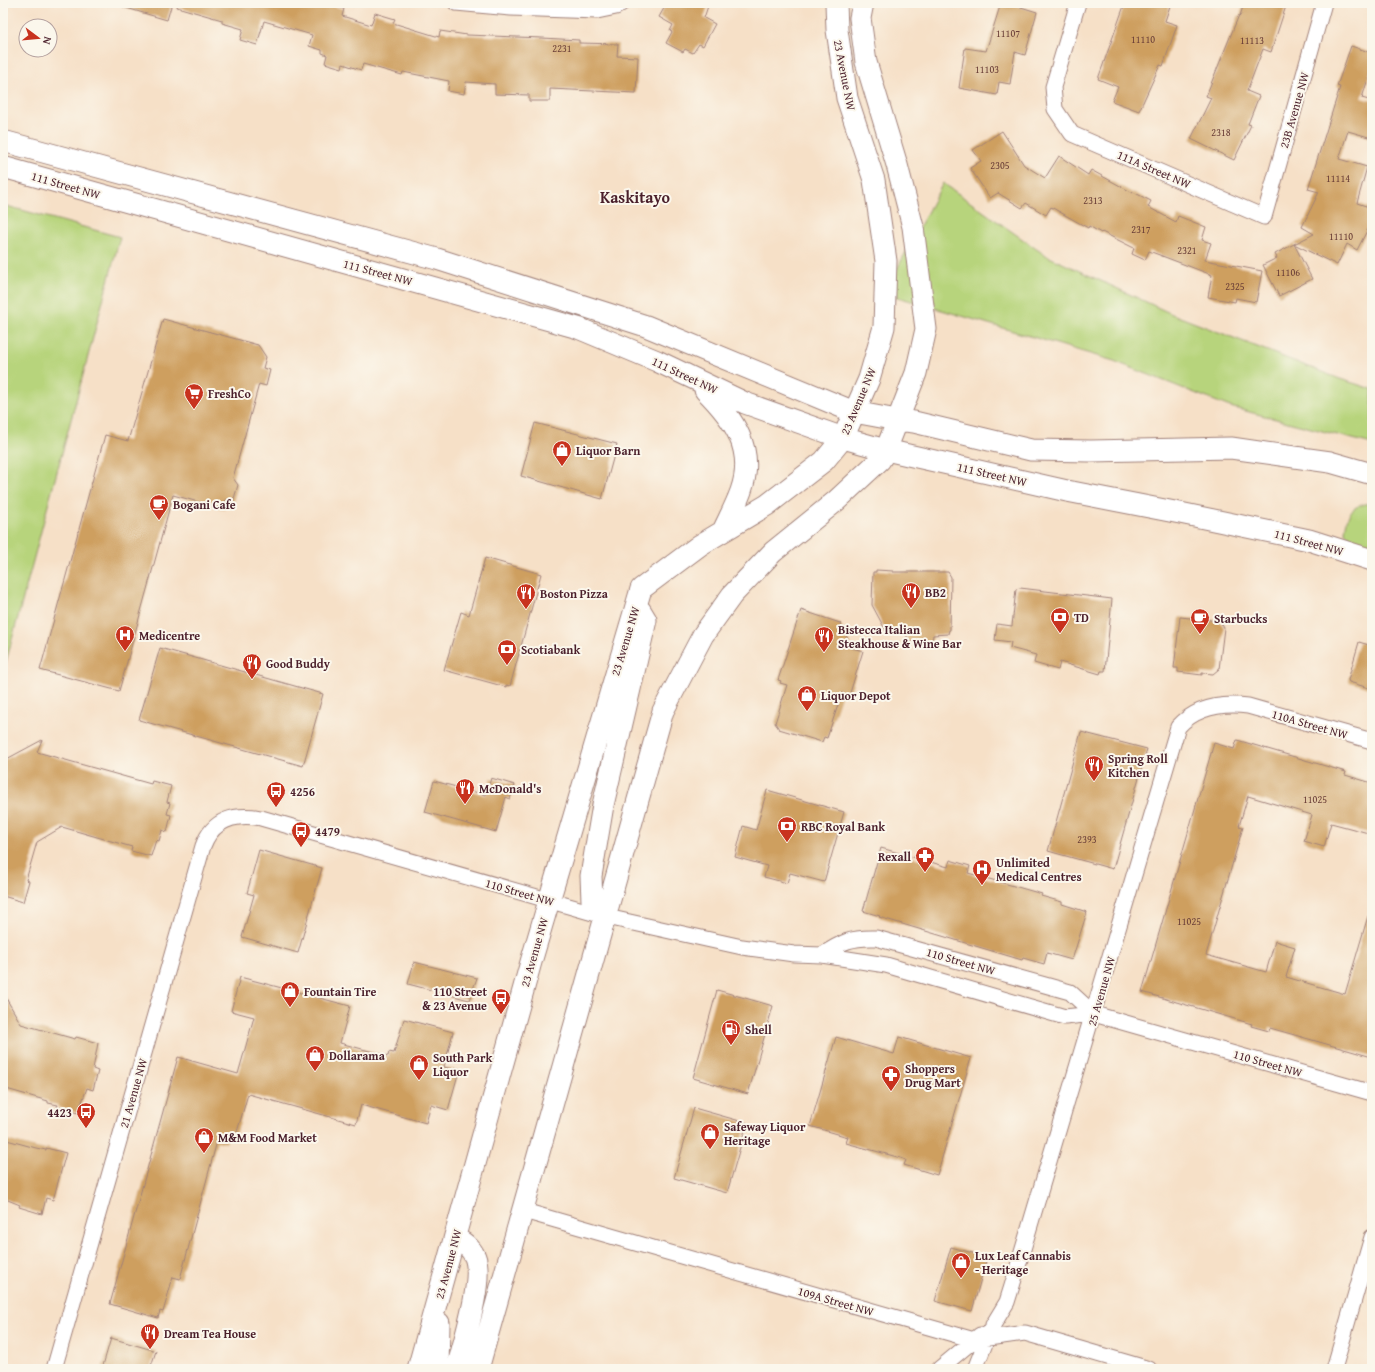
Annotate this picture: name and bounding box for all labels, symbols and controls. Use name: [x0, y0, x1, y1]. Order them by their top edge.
north arrow: [18, 18, 58, 58]
house number: 11107: [996, 26, 1020, 41]
house number: 11110: [1131, 32, 1155, 47]
house number: 11113: [1240, 33, 1264, 48]
text: N: [39, 35, 56, 47]
street label: 23 Avenue NW: [830, 38, 860, 113]
house number: 2231: [552, 41, 572, 56]
house number: 11103: [975, 62, 999, 77]
street label: 23B Avenue NW: [1275, 69, 1313, 150]
house number: 2318: [1211, 125, 1231, 140]
street label: 111A Street NW: [1115, 146, 1194, 192]
house number: 2305: [990, 158, 1010, 173]
street label: 111 Street NW: [30, 167, 103, 203]
house number: 11114: [1326, 171, 1350, 186]
district label: Kaskitayo: [600, 185, 670, 209]
house number: 2313: [1083, 193, 1103, 208]
house number: 2317: [1131, 222, 1151, 237]
house number: 11110: [1329, 229, 1353, 244]
house number: 2321: [1177, 243, 1197, 258]
street label: 111 Street NW: [341, 255, 415, 290]
house number: 11106: [1276, 265, 1300, 280]
house number: 2325: [1225, 279, 1245, 294]
street label: 111 Street NW: [649, 352, 721, 398]
street label: 23 Avenue NW: [836, 364, 880, 437]
supermarket icon: FreshCo: [183, 382, 205, 410]
place label: FreshCo: [208, 385, 251, 402]
shop icon: Liquor Barn: [551, 439, 573, 467]
place label: Liquor Barn: [576, 442, 640, 459]
street label: 111 Street NW: [955, 458, 1029, 490]
cafe icon: Bogani Cafe: [148, 493, 170, 521]
place label: Bogani Cafe: [173, 496, 236, 513]
street label: 111 Street NW: [1272, 525, 1346, 560]
restaurant icon: BB2: [900, 581, 922, 609]
restaurant icon: Boston Pizza: [515, 582, 537, 610]
place label: BB2: [925, 584, 946, 601]
place label: Boston Pizza: [540, 585, 609, 602]
street label: 23 Avenue NW: [606, 603, 644, 678]
bank icon: TD: [1049, 606, 1071, 634]
cafe icon: Starbucks: [1189, 607, 1211, 635]
place label: TD: [1074, 609, 1089, 626]
place label: Starbucks: [1214, 610, 1267, 627]
place label: Bistecca Italian Steakhouse & Wine Bar: [838, 621, 962, 652]
hospital icon: Medicentre: [114, 624, 136, 652]
restaurant icon: Bistecca Italian Steakhouse & Wine Bar: [813, 625, 835, 653]
place label: Medicentre: [139, 627, 200, 644]
bank icon: Scotiabank: [496, 638, 518, 666]
place label: Scotiabank: [521, 641, 580, 658]
restaurant icon: Good Buddy: [241, 652, 263, 680]
place label: Good Buddy: [266, 655, 331, 672]
shop icon: Liquor Depot: [796, 684, 818, 712]
place label: Liquor Depot: [821, 687, 891, 704]
street label: 110A Street NW: [1270, 705, 1351, 743]
place label: Spring Roll Kitchen: [1108, 750, 1168, 781]
restaurant icon: Spring Roll Kitchen: [1083, 754, 1105, 782]
restaurant icon: McDonald's: [454, 777, 476, 805]
bus stop icon: 4256: [265, 780, 287, 808]
place label: McDonald's: [479, 780, 541, 797]
place label: 4256: [290, 783, 315, 800]
house number: 11025: [1303, 792, 1327, 807]
bank icon: RBC Royal Bank: [776, 815, 798, 843]
place label: RBC Royal Bank: [801, 818, 885, 835]
bus stop icon: 4479: [290, 820, 312, 848]
place label: 4479: [315, 823, 340, 840]
house number: 2393: [1077, 832, 1097, 847]
pharmacy icon: Rexall: [914, 845, 936, 873]
place label: Rexall: [878, 848, 911, 865]
place label: Unlimited Medical Centres: [996, 854, 1082, 885]
hospital icon: Unlimited Medical Centres: [971, 858, 993, 886]
street label: 110 Street NW: [484, 874, 557, 910]
street label: 23 Avenue NW: [516, 914, 552, 989]
house number: 11025: [1177, 914, 1201, 929]
street label: 110 Street NW: [925, 943, 998, 979]
street label: 25 Avenue NW: [1083, 953, 1119, 1028]
shop icon: Fountain Tire: [279, 980, 301, 1008]
place label: Fountain Tire: [304, 983, 376, 1000]
place label: 110 Street & 23 Avenue: [422, 983, 487, 1014]
bus stop icon: 110 Street & 23 Avenue: [490, 987, 512, 1015]
fuel station icon: Shell: [720, 1018, 742, 1046]
place label: Shell: [745, 1021, 772, 1038]
shop icon: Dollarama: [304, 1044, 326, 1072]
street label: 110 Street NW: [1232, 1045, 1305, 1081]
place label: Dollarama: [329, 1047, 386, 1064]
place label: South Park Liquor: [433, 1049, 492, 1080]
shop icon: South Park Liquor: [408, 1053, 430, 1081]
street label: 21 Avenue NW: [115, 1055, 151, 1130]
place label: Shoppers Drug Mart: [905, 1060, 961, 1091]
pharmacy icon: Shoppers Drug Mart: [880, 1064, 902, 1092]
bus stop icon: 4423: [75, 1101, 97, 1129]
place label: 4423: [47, 1104, 72, 1121]
place label: Safeway Liquor Heritage: [724, 1118, 806, 1149]
shop icon: Safeway Liquor Heritage: [699, 1122, 721, 1150]
shop icon: M&M Food Market: [193, 1126, 215, 1154]
place label: M&M Food Market: [218, 1129, 317, 1146]
street label: 23 Avenue NW: [431, 1226, 466, 1301]
place label: Lux Leaf Cannabis - Heritage: [975, 1247, 1071, 1278]
shop icon: Lux Leaf Cannabis - Heritage: [950, 1251, 972, 1279]
street label: 109A Street NW: [796, 1282, 877, 1320]
restaurant icon: Dream Tea House: [139, 1322, 161, 1350]
place label: Dream Tea House: [164, 1325, 256, 1342]

